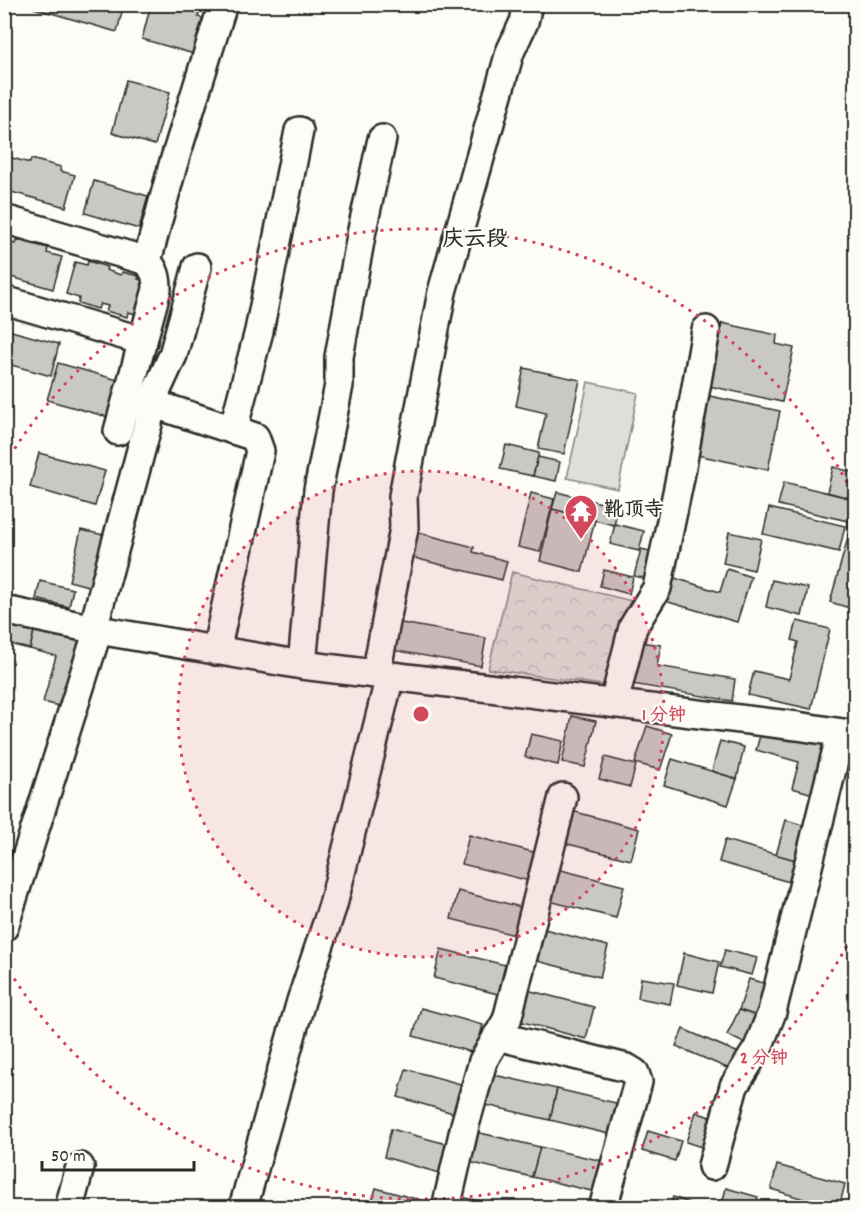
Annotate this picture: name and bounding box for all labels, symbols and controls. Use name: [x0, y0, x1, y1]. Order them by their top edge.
district label: 庆云段: [442, 225, 508, 256]
temple icon: 靴顶寺: [563, 493, 599, 540]
place label: 靴顶寺: [604, 497, 664, 525]
centre of rings: [411, 704, 431, 724]
text: 1 分钟: [642, 704, 686, 729]
text: 2 分钟: [740, 1047, 788, 1072]
scale bar: [42, 1134, 194, 1172]
text: 50 m: [51, 1145, 86, 1170]

